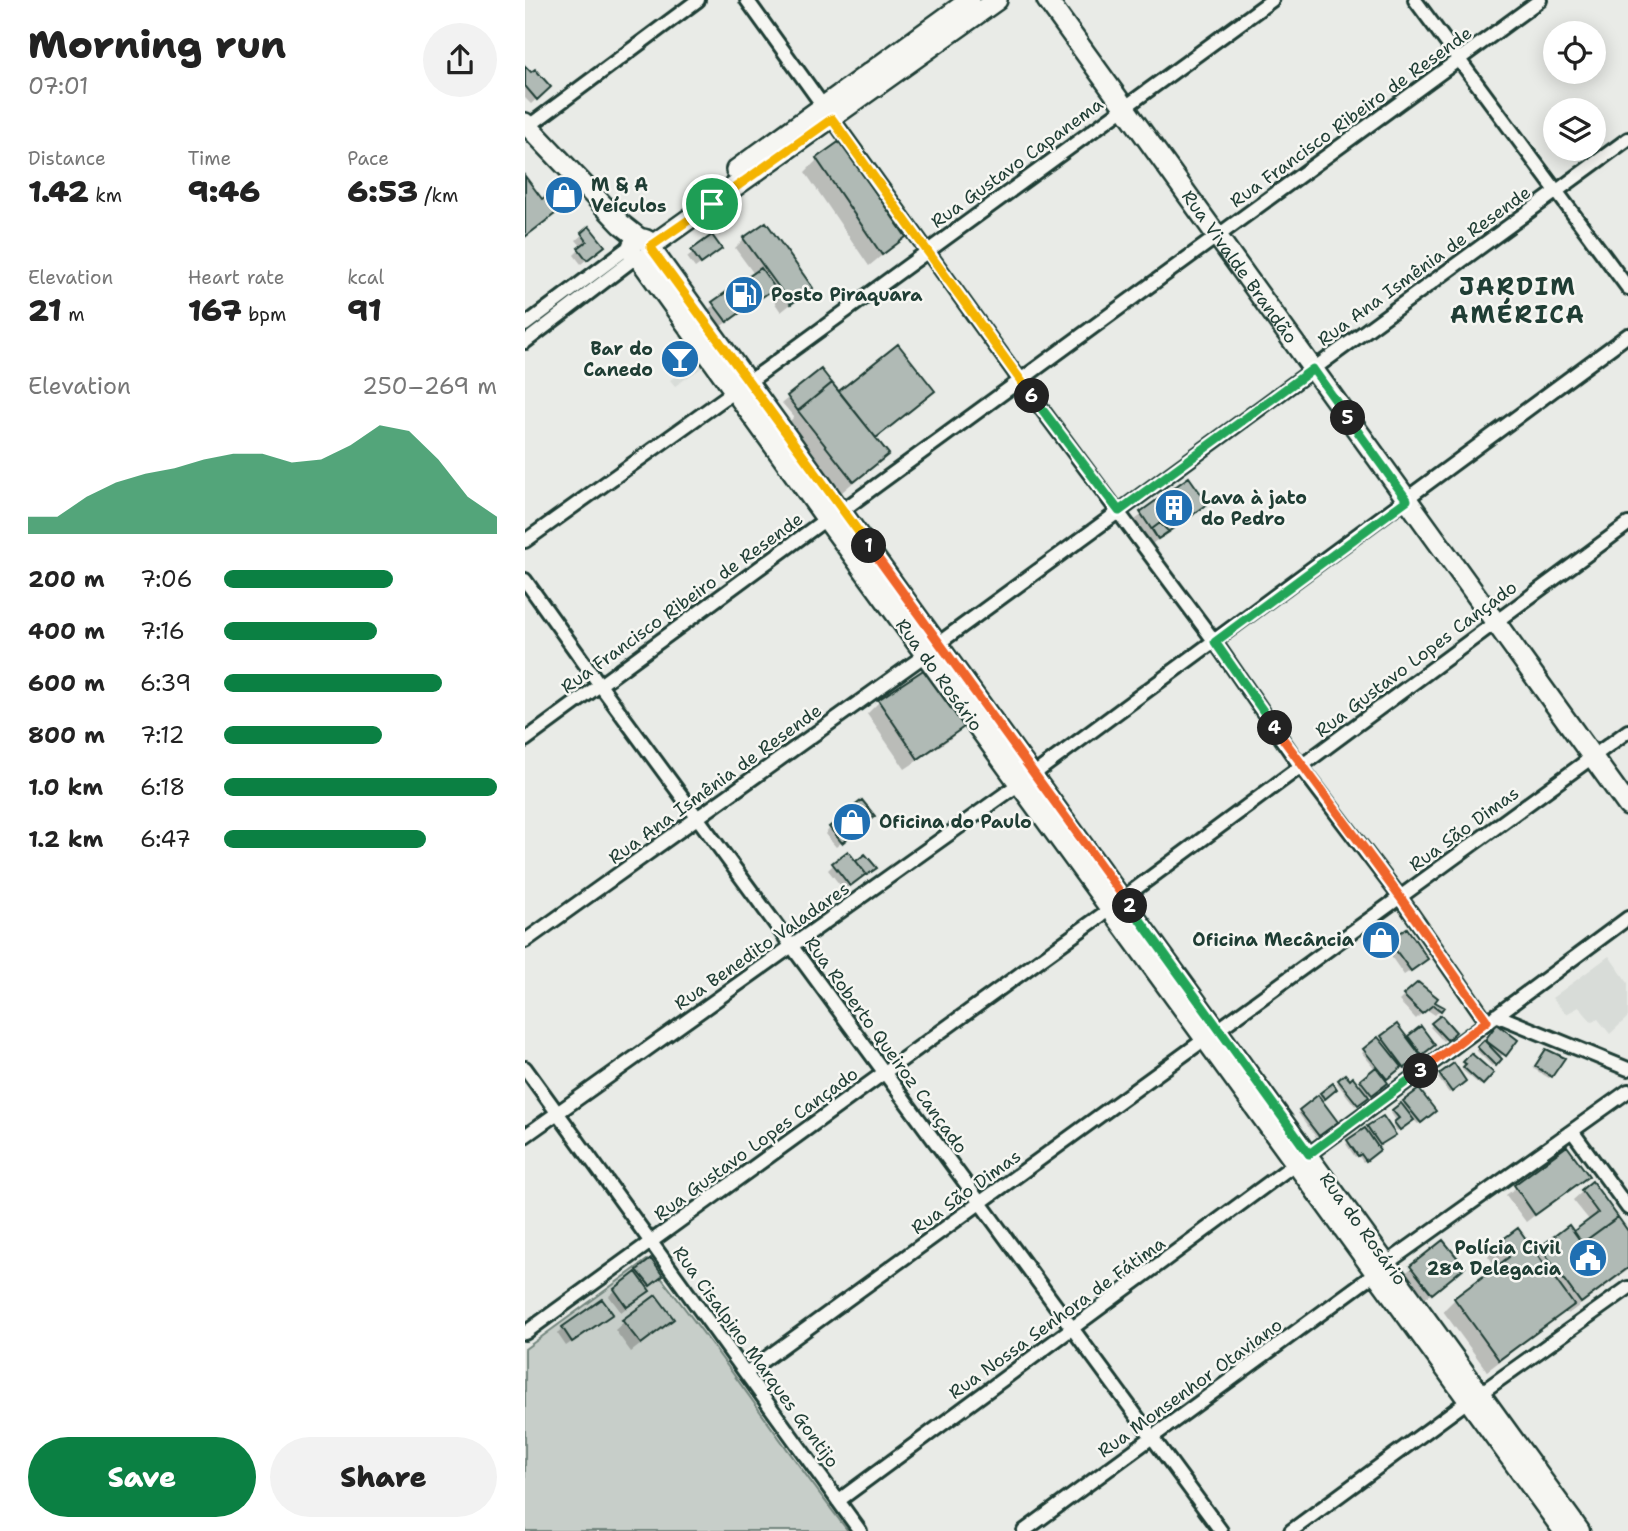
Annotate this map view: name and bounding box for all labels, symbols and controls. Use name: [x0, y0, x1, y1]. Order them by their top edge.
text: Morning run: [28, 19, 286, 70]
street label: Rua Francisco Ribeiro de Resende: [1225, 21, 1477, 213]
map controls: [1543, 21, 1606, 161]
button: locate: [1543, 21, 1606, 84]
button: share: [423, 23, 497, 97]
text: 07:01: [28, 71, 89, 101]
street label: Rua Gustavo Capanema: [926, 92, 1108, 234]
button: layers: [1543, 98, 1606, 161]
text: Distance: [28, 146, 106, 171]
text: Time: [188, 146, 231, 171]
text: Pace: [347, 146, 389, 171]
text: 1.42: [28, 171, 89, 212]
text: 9:46: [188, 171, 260, 212]
text: 6:53: [347, 171, 418, 212]
place label: M & A Veículos: [591, 173, 666, 218]
shop icon: M & A Veículos: [543, 174, 585, 216]
pin: [682, 174, 742, 234]
street label: Rua Ana Ismênia de Resende: [1313, 180, 1535, 352]
text: km: [89, 183, 122, 208]
text: /km: [418, 183, 458, 208]
icon: arrive: [693, 185, 731, 223]
street label: Rua Vivalde Brandão: [1176, 185, 1303, 348]
text: Elevation: [28, 265, 113, 290]
text: Heart rate: [188, 265, 284, 290]
text: kcal: [347, 265, 384, 290]
district label: JARDIM AMÉRICA: [1450, 271, 1586, 331]
fuel station icon: Posto Piraquara: [723, 274, 765, 316]
place label: Posto Piraquara: [771, 283, 923, 307]
text: 21: [28, 290, 62, 331]
text: 167: [188, 290, 242, 331]
text: 91: [347, 290, 382, 331]
text: m: [62, 302, 85, 327]
text: bpm: [242, 302, 286, 327]
place label: Bar do Canedo: [583, 337, 653, 382]
bar icon: Bar do Canedo: [659, 338, 701, 380]
text: Elevation: [28, 371, 131, 401]
text: 250–269 m: [362, 371, 497, 401]
pin: 6: [1015, 378, 1049, 414]
text: 6: [1025, 383, 1038, 408]
pin: 5: [1331, 400, 1365, 436]
text: 5: [1342, 405, 1353, 430]
place label: Lava à jato do Pedro: [1201, 486, 1307, 531]
building icon: Lava à jato do Pedro: [1153, 487, 1195, 529]
street label: Rua Francisco Ribeiro de Resende: [556, 507, 808, 699]
pin: 1: [851, 528, 887, 564]
text: 1: [864, 533, 873, 558]
text: 200 m: [28, 564, 105, 594]
text: 7:06: [140, 564, 193, 594]
street label: Rua Gustavo Lopes Cançado: [1310, 575, 1522, 743]
street label: Rua do Rosário: [890, 614, 988, 736]
text: 400 m: [28, 616, 105, 646]
text: 7:16: [140, 616, 185, 646]
text: 600 m: [28, 668, 105, 698]
text: 6:39: [140, 668, 191, 698]
street label: Rua Ana Ismênia de Resende: [604, 698, 826, 870]
pin: 4: [1257, 710, 1293, 746]
text: 4: [1268, 715, 1281, 740]
text: 800 m: [28, 720, 105, 750]
text: 7:12: [140, 720, 184, 750]
text: 1.0 km: [28, 772, 103, 802]
text: 6:18: [140, 772, 185, 802]
street label: Rua São Dimas: [1404, 781, 1524, 877]
shop icon: Oficina do Paulo: [831, 801, 873, 843]
place label: Oficina do Paulo: [879, 810, 1032, 834]
text: 1.2 km: [28, 824, 104, 854]
text: 6:47: [140, 824, 191, 854]
street label: Rua Benedito Valadares: [670, 876, 854, 1016]
pin: 2: [1113, 888, 1147, 923]
text: 2: [1123, 893, 1136, 918]
shop icon: Oficina Mecância: [1360, 919, 1402, 961]
place label: Oficina Mecância: [1192, 928, 1355, 952]
street label: Rua Roberto Queiroz Cançado: [799, 932, 973, 1158]
pin: 3: [1403, 1054, 1439, 1088]
text: 3: [1414, 1058, 1427, 1083]
street label: Rua Gustavo Lopes Cançado: [649, 1062, 863, 1226]
street label: Rua São Dimas: [906, 1144, 1026, 1240]
street label: Rua do Rosário: [1314, 1168, 1412, 1290]
street label: Rua Nossa Senhora de Fátima: [944, 1231, 1170, 1405]
place label: Polícia Civil 28ª Delegacia: [1427, 1236, 1562, 1281]
public building icon: Polícia Civil 28ª Delegacia: [1567, 1237, 1609, 1279]
street label: Rua Cisalpino Marques Gontijo: [668, 1242, 844, 1472]
street label: Rua Monsenhor Otaviano: [1093, 1313, 1287, 1463]
button: Save: [28, 1437, 256, 1517]
button: Share: [270, 1437, 497, 1517]

